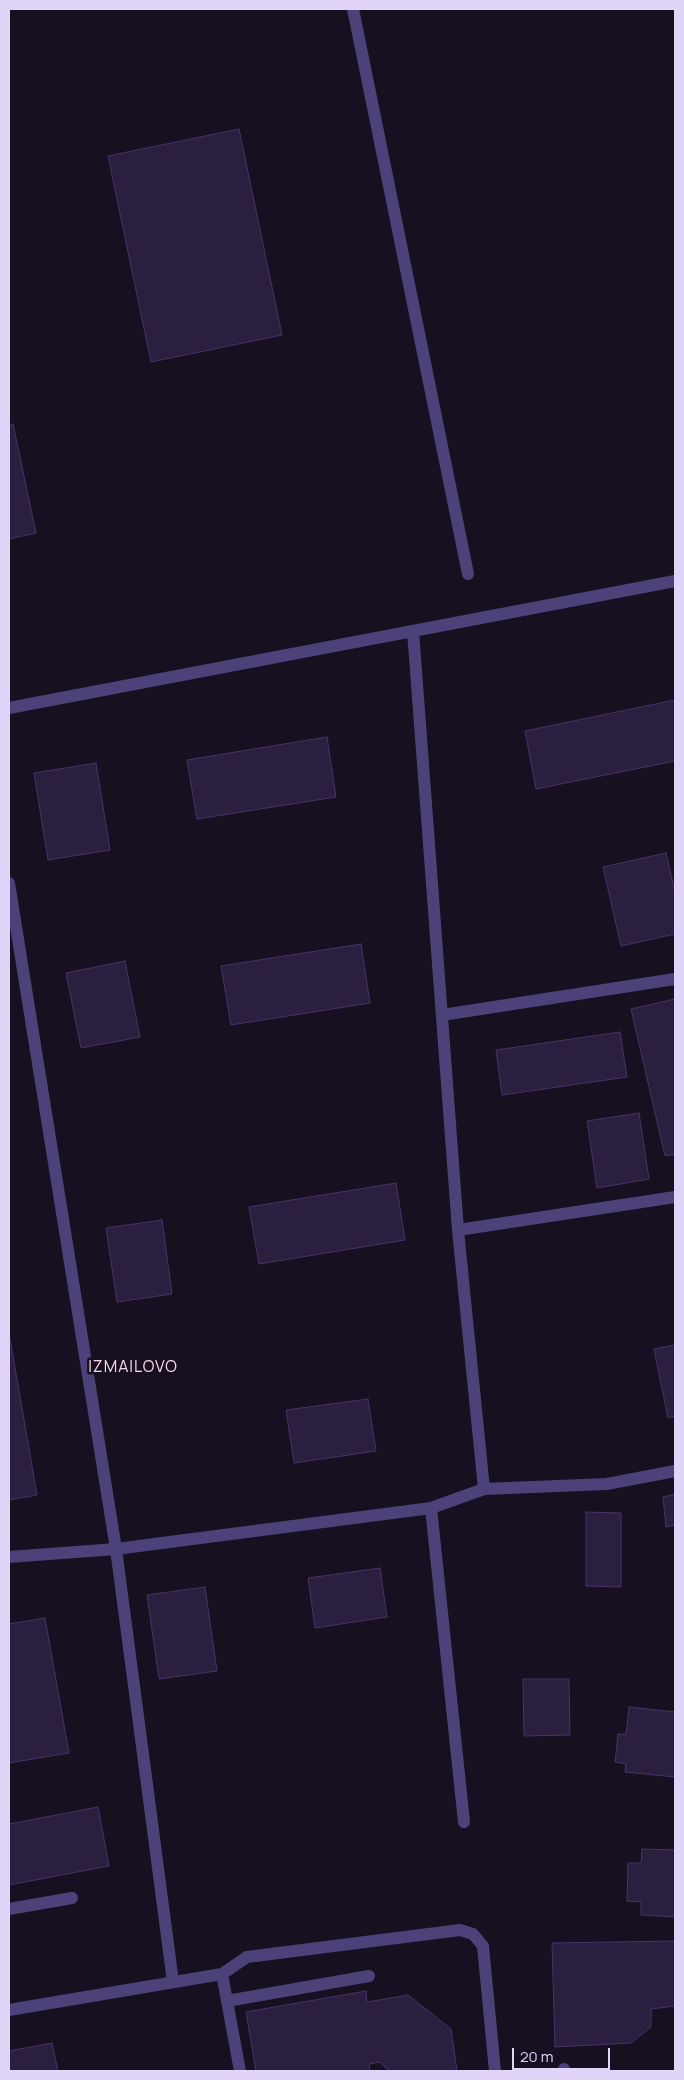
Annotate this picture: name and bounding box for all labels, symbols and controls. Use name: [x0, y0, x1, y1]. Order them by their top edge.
district label: IZMAILOVO: [87, 1358, 179, 1378]
scale bar: [514, 2038, 612, 2070]
text: 20 m: [520, 2046, 553, 2067]

